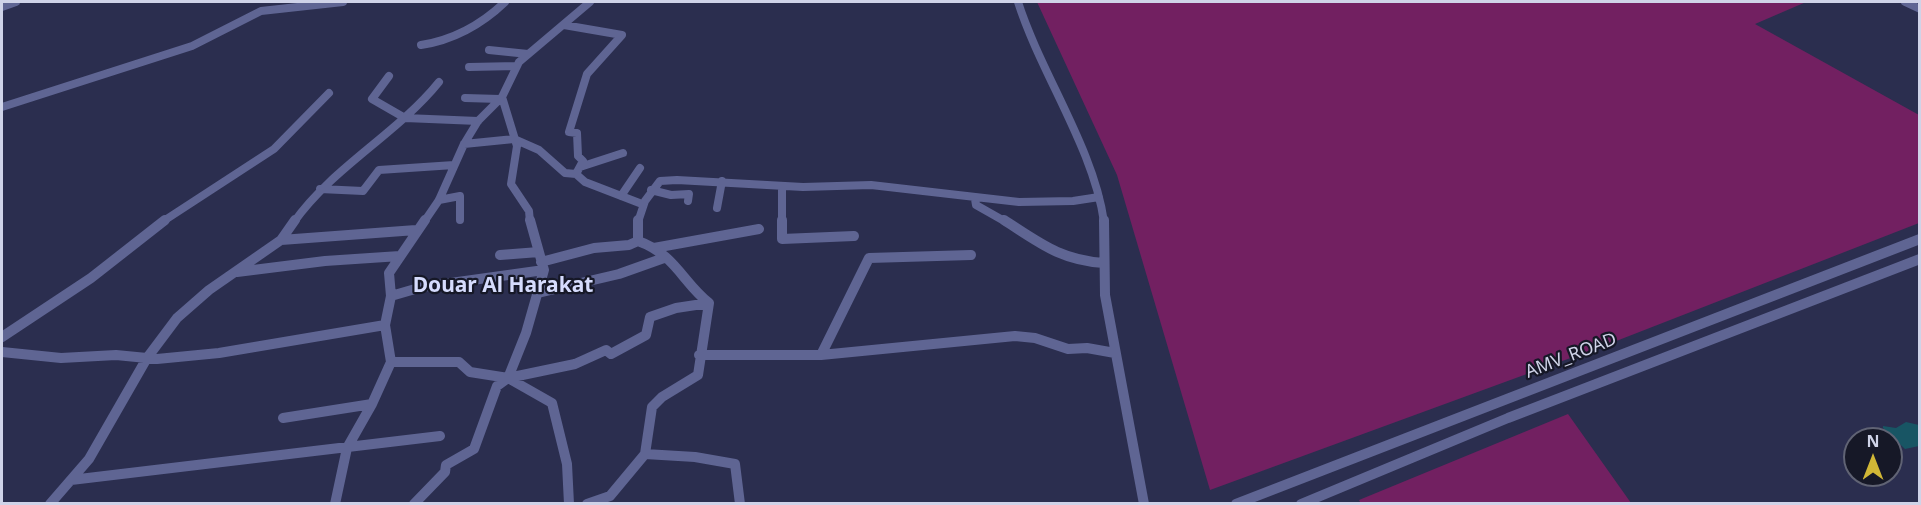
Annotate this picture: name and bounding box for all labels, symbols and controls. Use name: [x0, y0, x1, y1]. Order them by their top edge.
district label: Douar Al Harakat: [413, 273, 593, 299]
street label: AMV_ROAD: [1522, 329, 1620, 383]
north arrow: [1843, 427, 1903, 487]
text: N: [1866, 430, 1880, 452]

